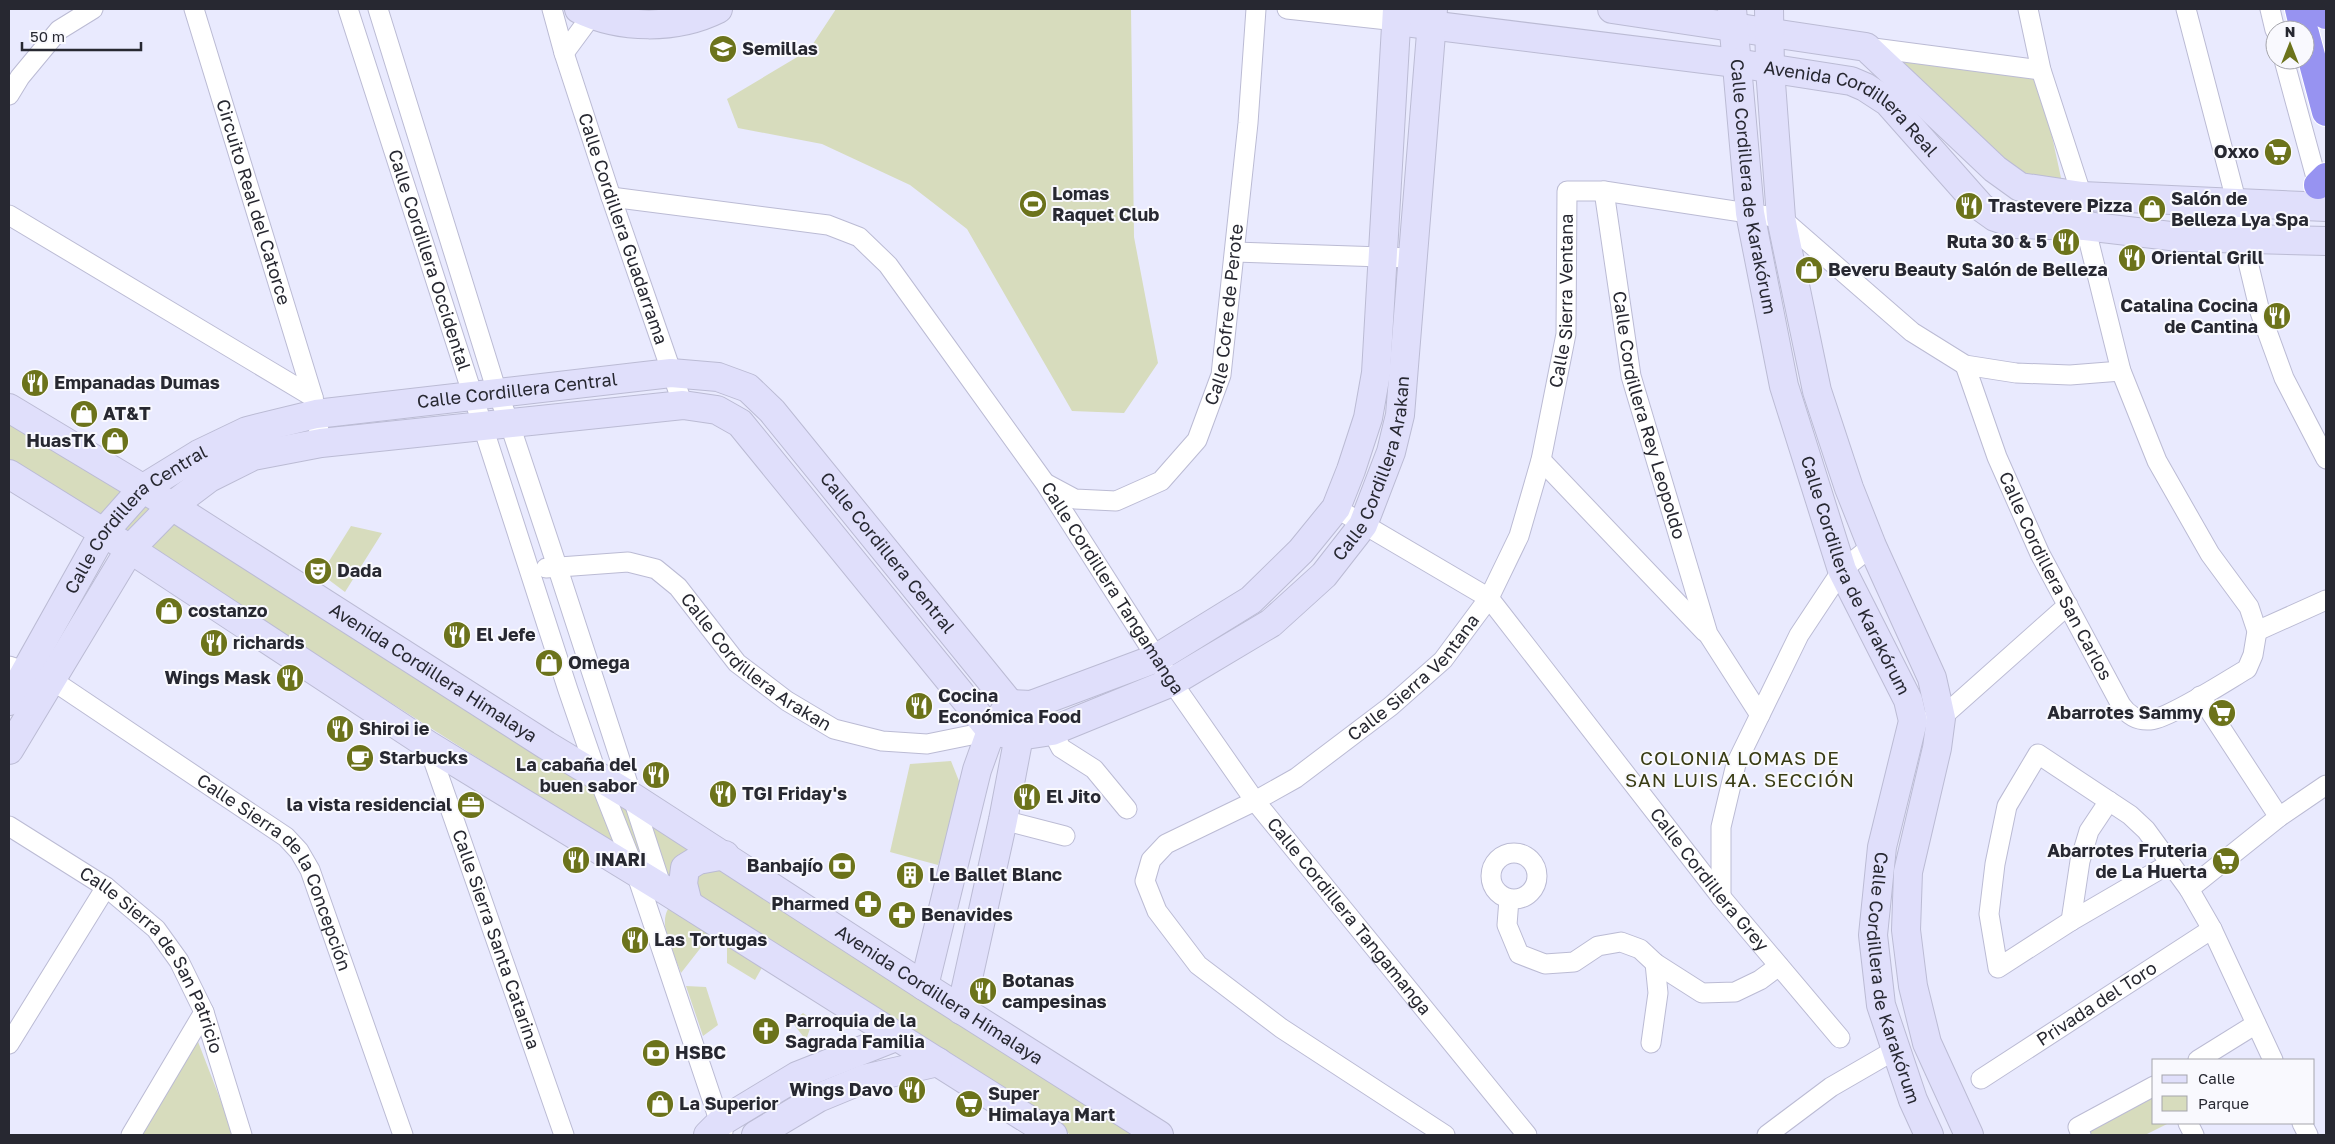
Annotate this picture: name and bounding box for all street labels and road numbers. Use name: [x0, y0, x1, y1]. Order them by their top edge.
street label: Avenida Cordillera Real: [1762, 56, 1943, 161]
street label: Calle Cordillera de Karakórum: [1726, 58, 1782, 316]
street label: Circuito Real del Catorce: [212, 96, 296, 307]
street label: Calle Cordillera Guadarrama: [574, 110, 673, 347]
street label: Calle Cordillera Occidental: [384, 147, 476, 374]
street label: Calle Sierra Ventana: [1544, 213, 1577, 389]
street label: Calle Cofre de Perote: [1199, 223, 1247, 408]
street label: Calle Cordillera Rey Leopoldo: [1609, 290, 1691, 541]
street label: Calle Cordillera Central: [416, 367, 619, 412]
street label: Calle Cordillera Arakan: [1327, 375, 1413, 565]
street label: Calle Cordillera Central: [59, 440, 210, 597]
street label: Calle Cordillera de Karakórum: [1797, 453, 1916, 698]
street label: Calle Cordillera Central: [816, 467, 960, 638]
street label: Calle Cordillera San Carlos: [1995, 468, 2118, 684]
street label: Calle Cordillera Tangamanga: [1037, 477, 1189, 698]
street label: Calle Cordillera Arakan: [676, 588, 836, 735]
street label: Avenida Cordillera Himalaya: [326, 598, 541, 746]
street label: Calle Sierra Ventana: [1343, 609, 1483, 745]
street label: Calle Sierra de la Concepción: [193, 768, 356, 974]
street label: Calle Cordillera Grey: [1646, 803, 1774, 955]
street label: Calle Cordillera Tangamanga: [1263, 813, 1437, 1019]
street label: Calle Sierra Santa Catarina: [448, 826, 545, 1052]
street label: Calle Cordillera de Karakórum: [1863, 851, 1926, 1107]
street label: Calle Sierra de San Patricio: [76, 861, 228, 1056]
street label: Avenida Cordillera Himalaya: [832, 920, 1047, 1069]
street label: Privada del Toro: [2032, 956, 2160, 1050]

